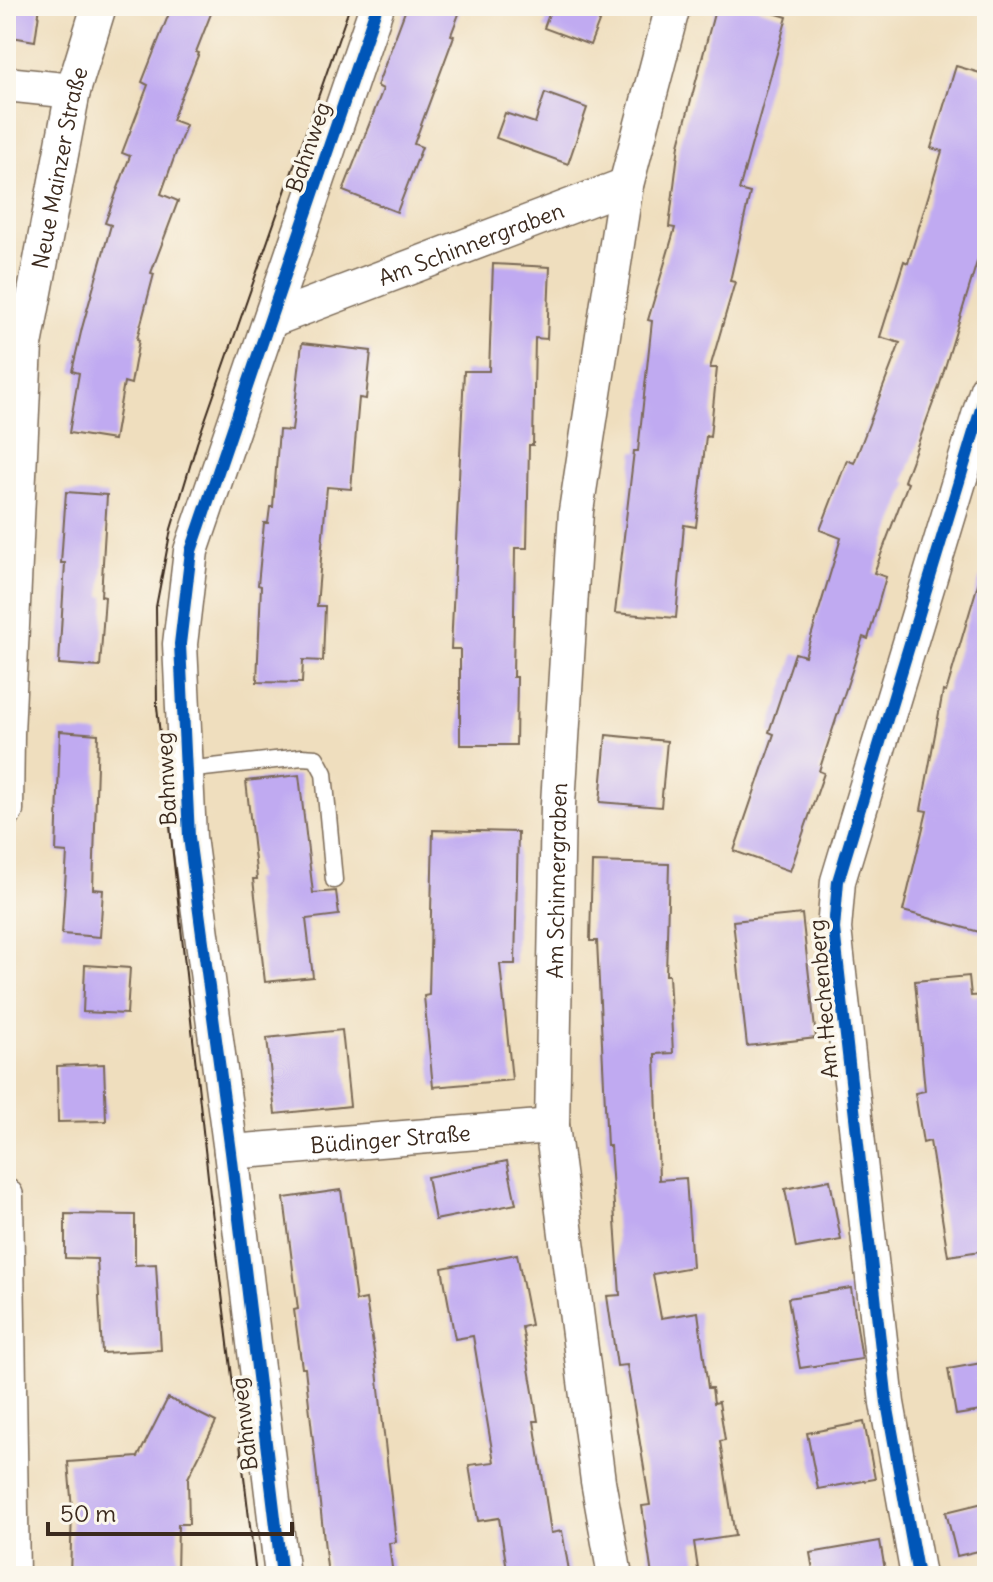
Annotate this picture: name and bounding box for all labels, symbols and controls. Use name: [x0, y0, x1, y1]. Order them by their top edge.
street label: Neue Mainzer Straße: [26, 63, 94, 271]
street label: Bahnweg: [280, 98, 336, 196]
street label: Am Schinnergraben: [374, 196, 568, 292]
street label: Bahnweg: [150, 731, 182, 827]
street label: Am Schinnergraben: [541, 782, 573, 979]
street label: Am Hechenberg: [802, 918, 844, 1080]
street label: Büdinger Straße: [309, 1119, 472, 1160]
street label: Bahnweg: [224, 1376, 264, 1472]
scale bar: [48, 1486, 292, 1536]
text: 50 m: [60, 1498, 116, 1528]

